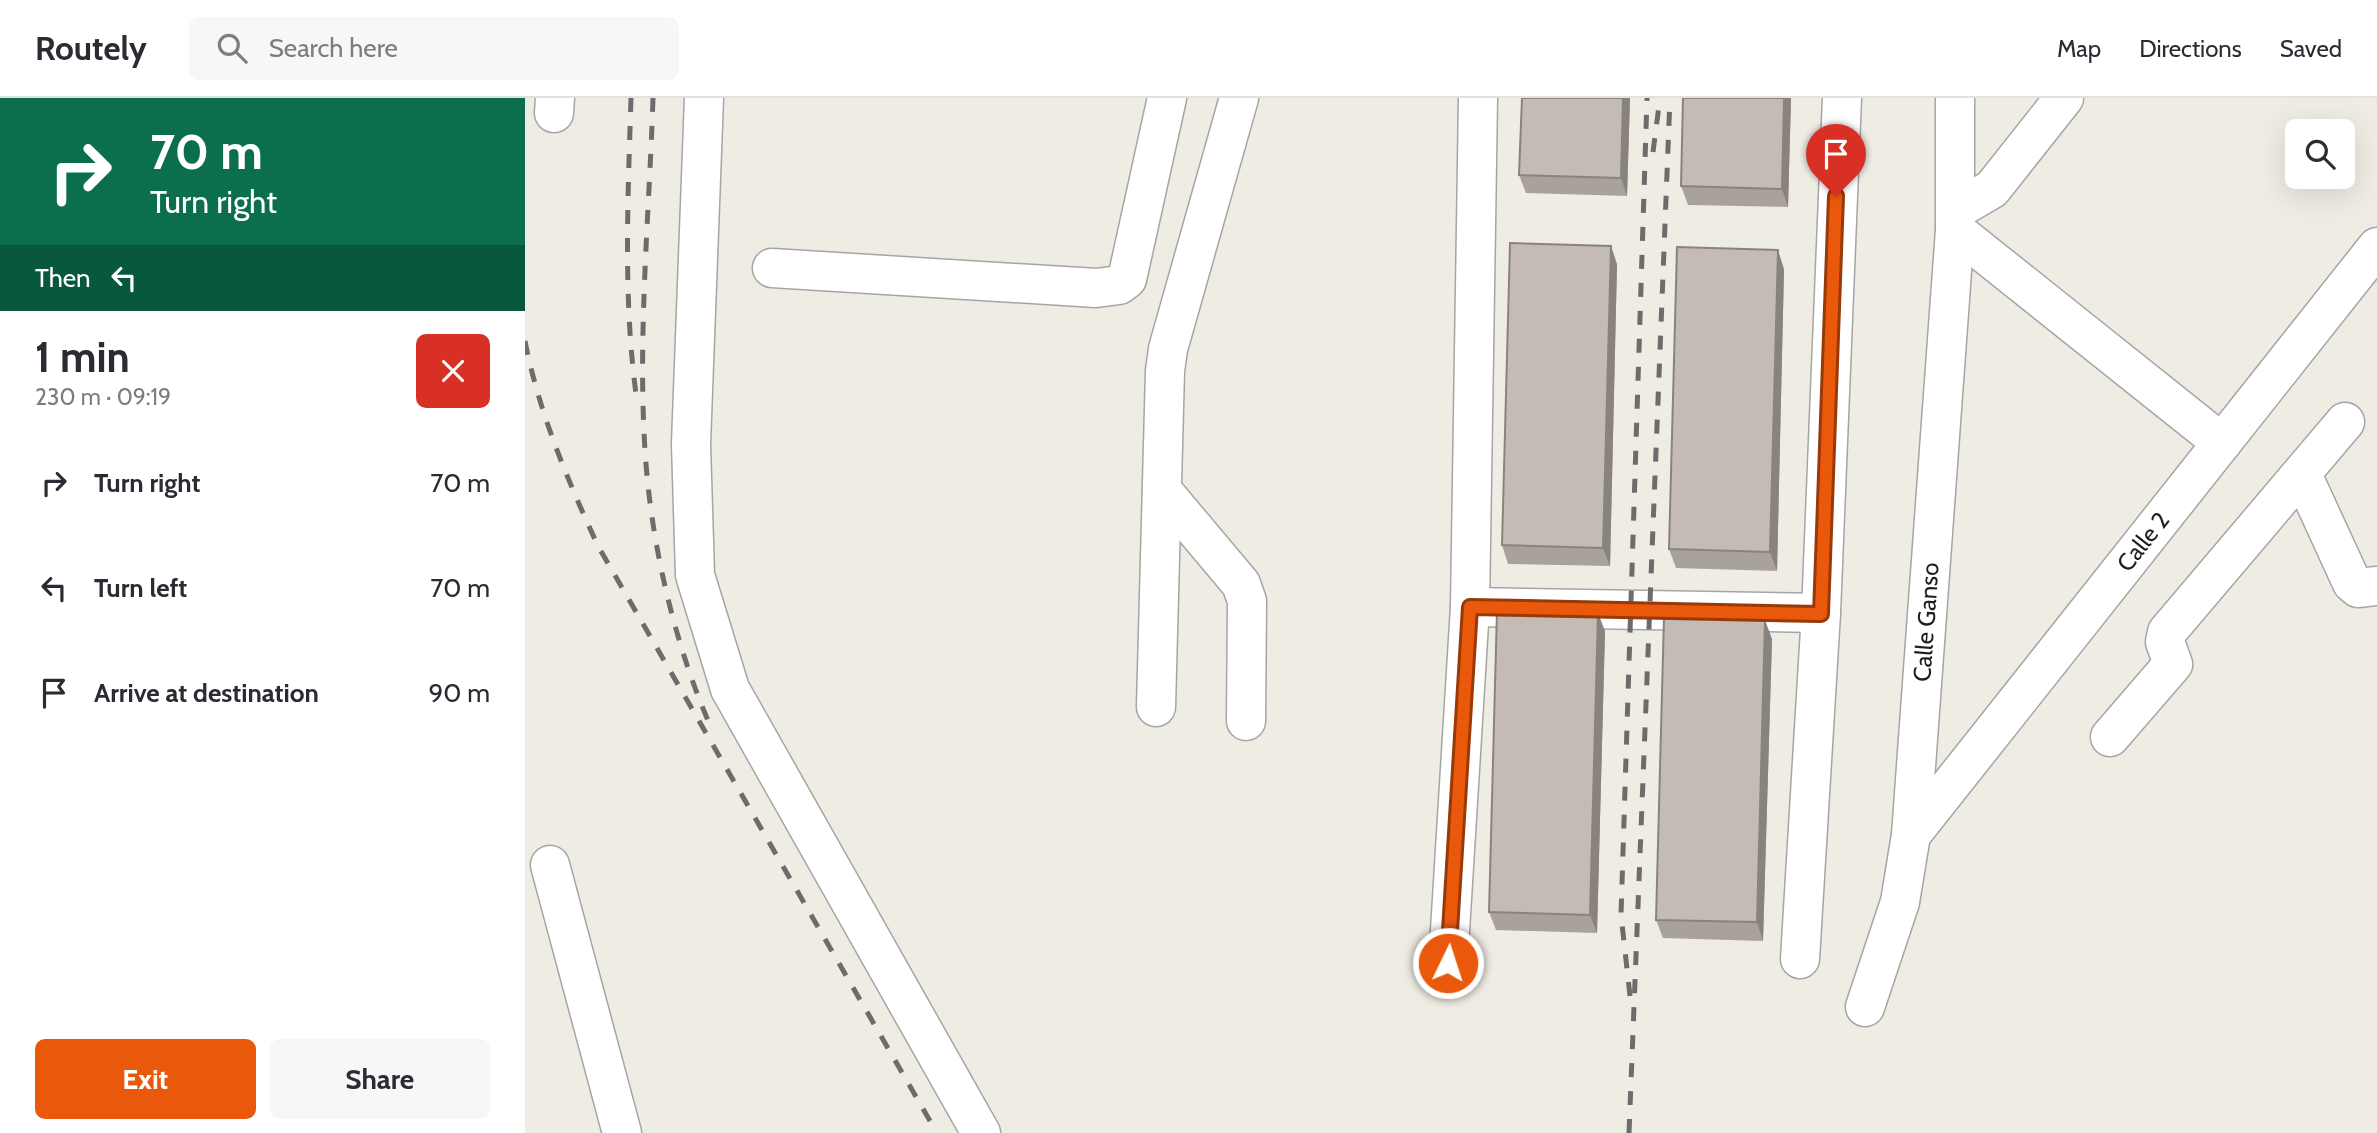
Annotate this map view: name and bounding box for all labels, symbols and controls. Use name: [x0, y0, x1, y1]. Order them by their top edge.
search box: [189, 17, 679, 80]
text: Routely: [35, 28, 147, 68]
icon: search: [213, 29, 251, 67]
text: Search here: [269, 32, 398, 64]
text: Map: [2057, 34, 2101, 63]
text: Directions: [2139, 34, 2242, 63]
text: Saved: [2280, 34, 2342, 63]
map controls: [2285, 119, 2355, 189]
button: search: [2285, 119, 2355, 189]
text: 70 m: [150, 122, 263, 181]
pin: [1806, 124, 1866, 196]
icon: right: [35, 126, 126, 217]
icon: arrive: [1817, 135, 1855, 173]
text: Turn right: [150, 182, 277, 221]
icon: left: [105, 259, 143, 297]
text: Then: [35, 262, 91, 294]
text: 1 min: [35, 331, 130, 383]
button: close: [416, 334, 490, 408]
text: 230 m · 09:19: [35, 383, 171, 411]
icon: right: [35, 464, 73, 502]
text: Turn right: [94, 467, 200, 499]
text: 70 m: [430, 467, 490, 499]
street label: Calle 2: [2110, 506, 2175, 577]
street label: Calle Ganso: [1907, 561, 1945, 683]
icon: left: [35, 569, 73, 607]
text: Turn left: [94, 572, 187, 604]
text: 70 m: [430, 572, 490, 604]
icon: arrive: [35, 674, 73, 712]
text: Arrive at destination: [94, 677, 319, 709]
text: 90 m: [428, 677, 490, 709]
position arrow: [1411, 926, 1485, 1000]
button: Exit: [35, 1039, 256, 1119]
button: Share: [270, 1039, 490, 1119]

